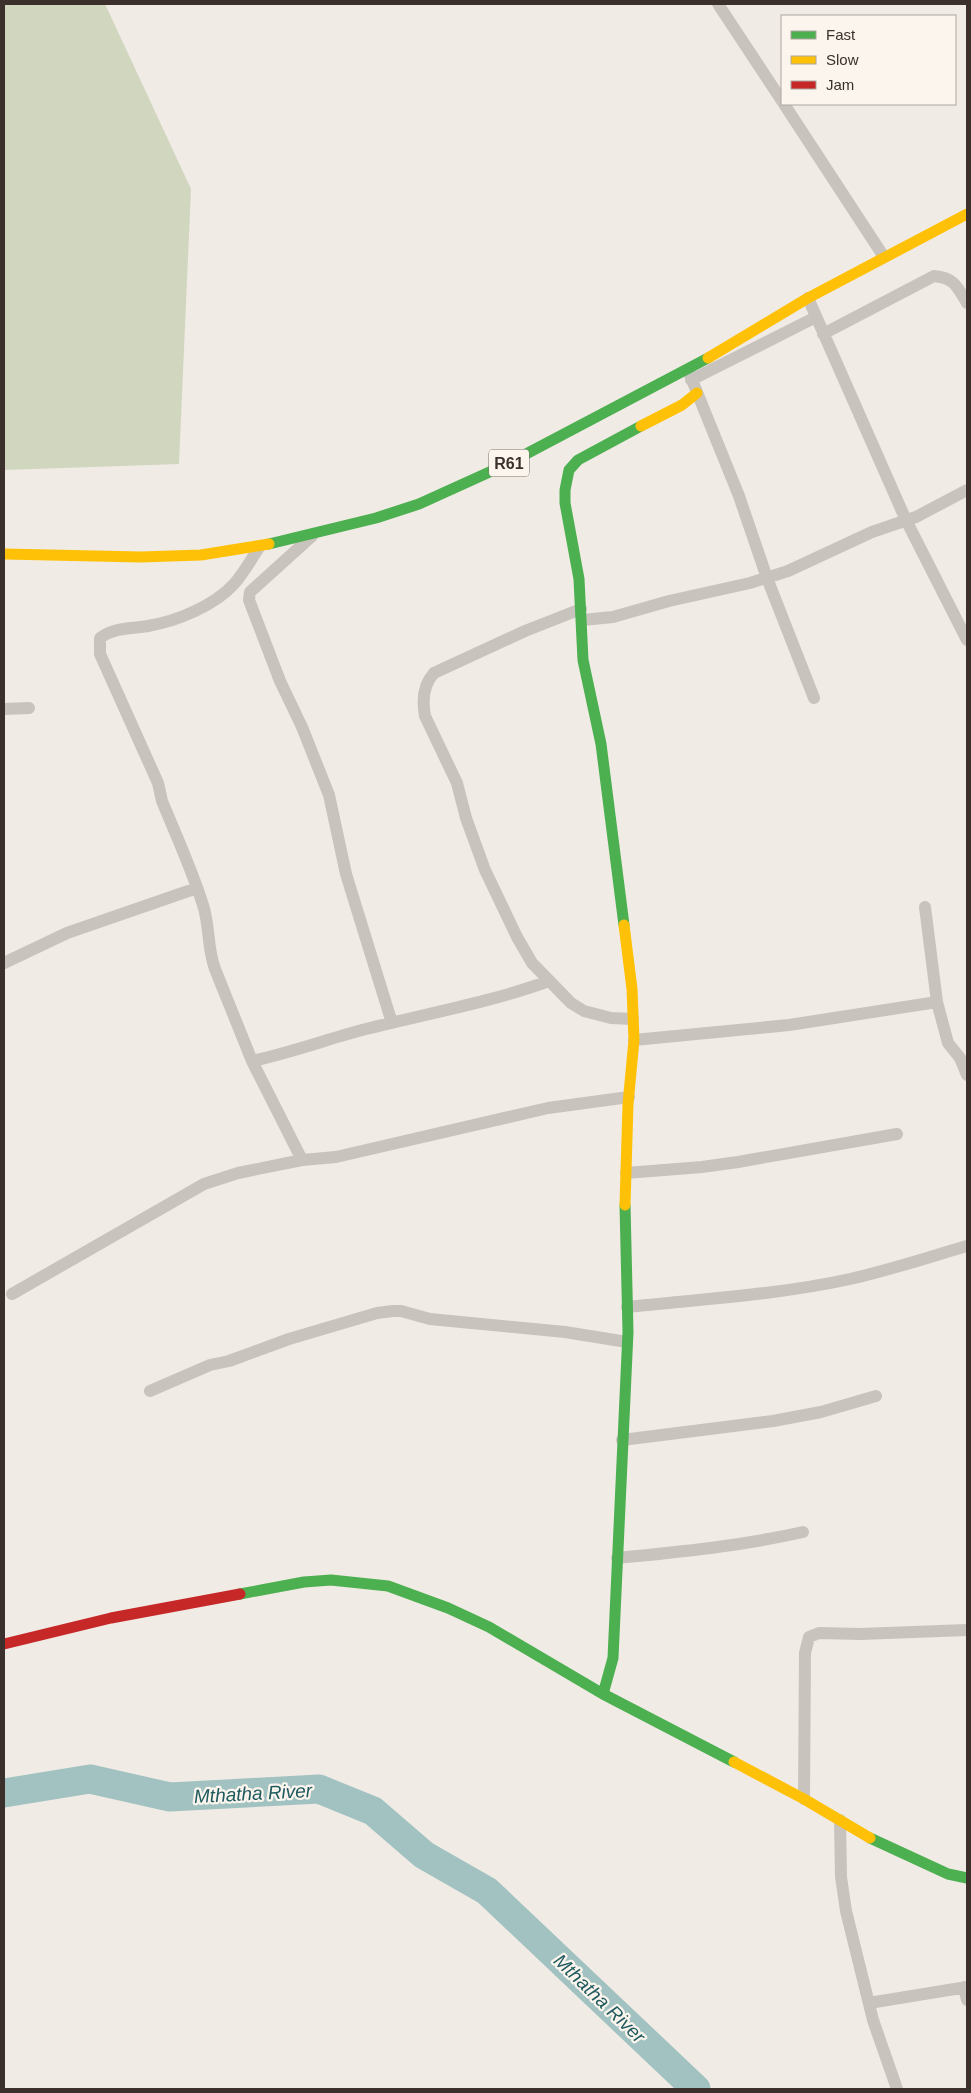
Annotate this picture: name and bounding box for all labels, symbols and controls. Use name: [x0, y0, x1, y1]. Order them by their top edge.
legend: [781, 15, 956, 105]
text: Fast: [826, 26, 856, 43]
text: Slow: [826, 51, 859, 68]
text: Jam: [826, 76, 854, 93]
road number: R61: [489, 449, 529, 476]
water label: Mthatha River: [193, 1780, 313, 1807]
water label: Mthatha River: [550, 1950, 650, 2047]

